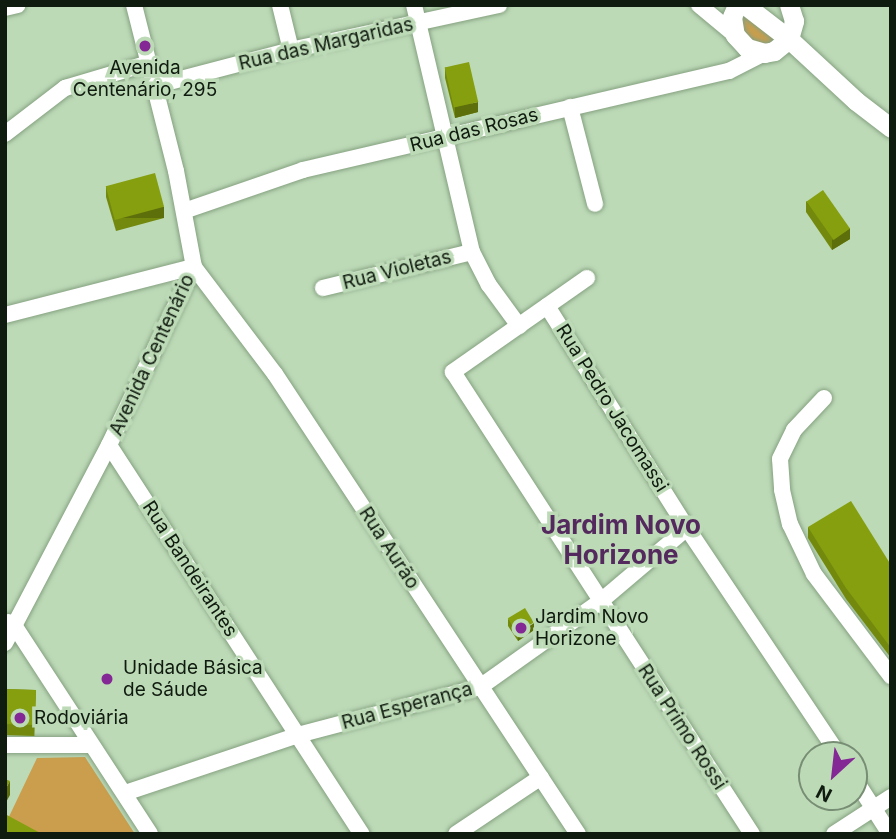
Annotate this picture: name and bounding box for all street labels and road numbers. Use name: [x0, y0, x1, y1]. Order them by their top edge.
street label: Rua das Margaridas: [236, 13, 416, 75]
street label: Rua das Rosas: [408, 103, 540, 157]
street label: Rua Violetas: [340, 245, 454, 295]
street label: Avenida Centenário: [105, 271, 199, 439]
street label: Rua Pedro Jacomassi: [551, 320, 673, 496]
street label: Rua Bandeirantes: [138, 497, 242, 641]
street label: Rua Aurão: [354, 503, 424, 593]
street label: Rua Primo Rossi: [633, 660, 731, 794]
street label: Rua Esperança: [339, 678, 475, 734]

